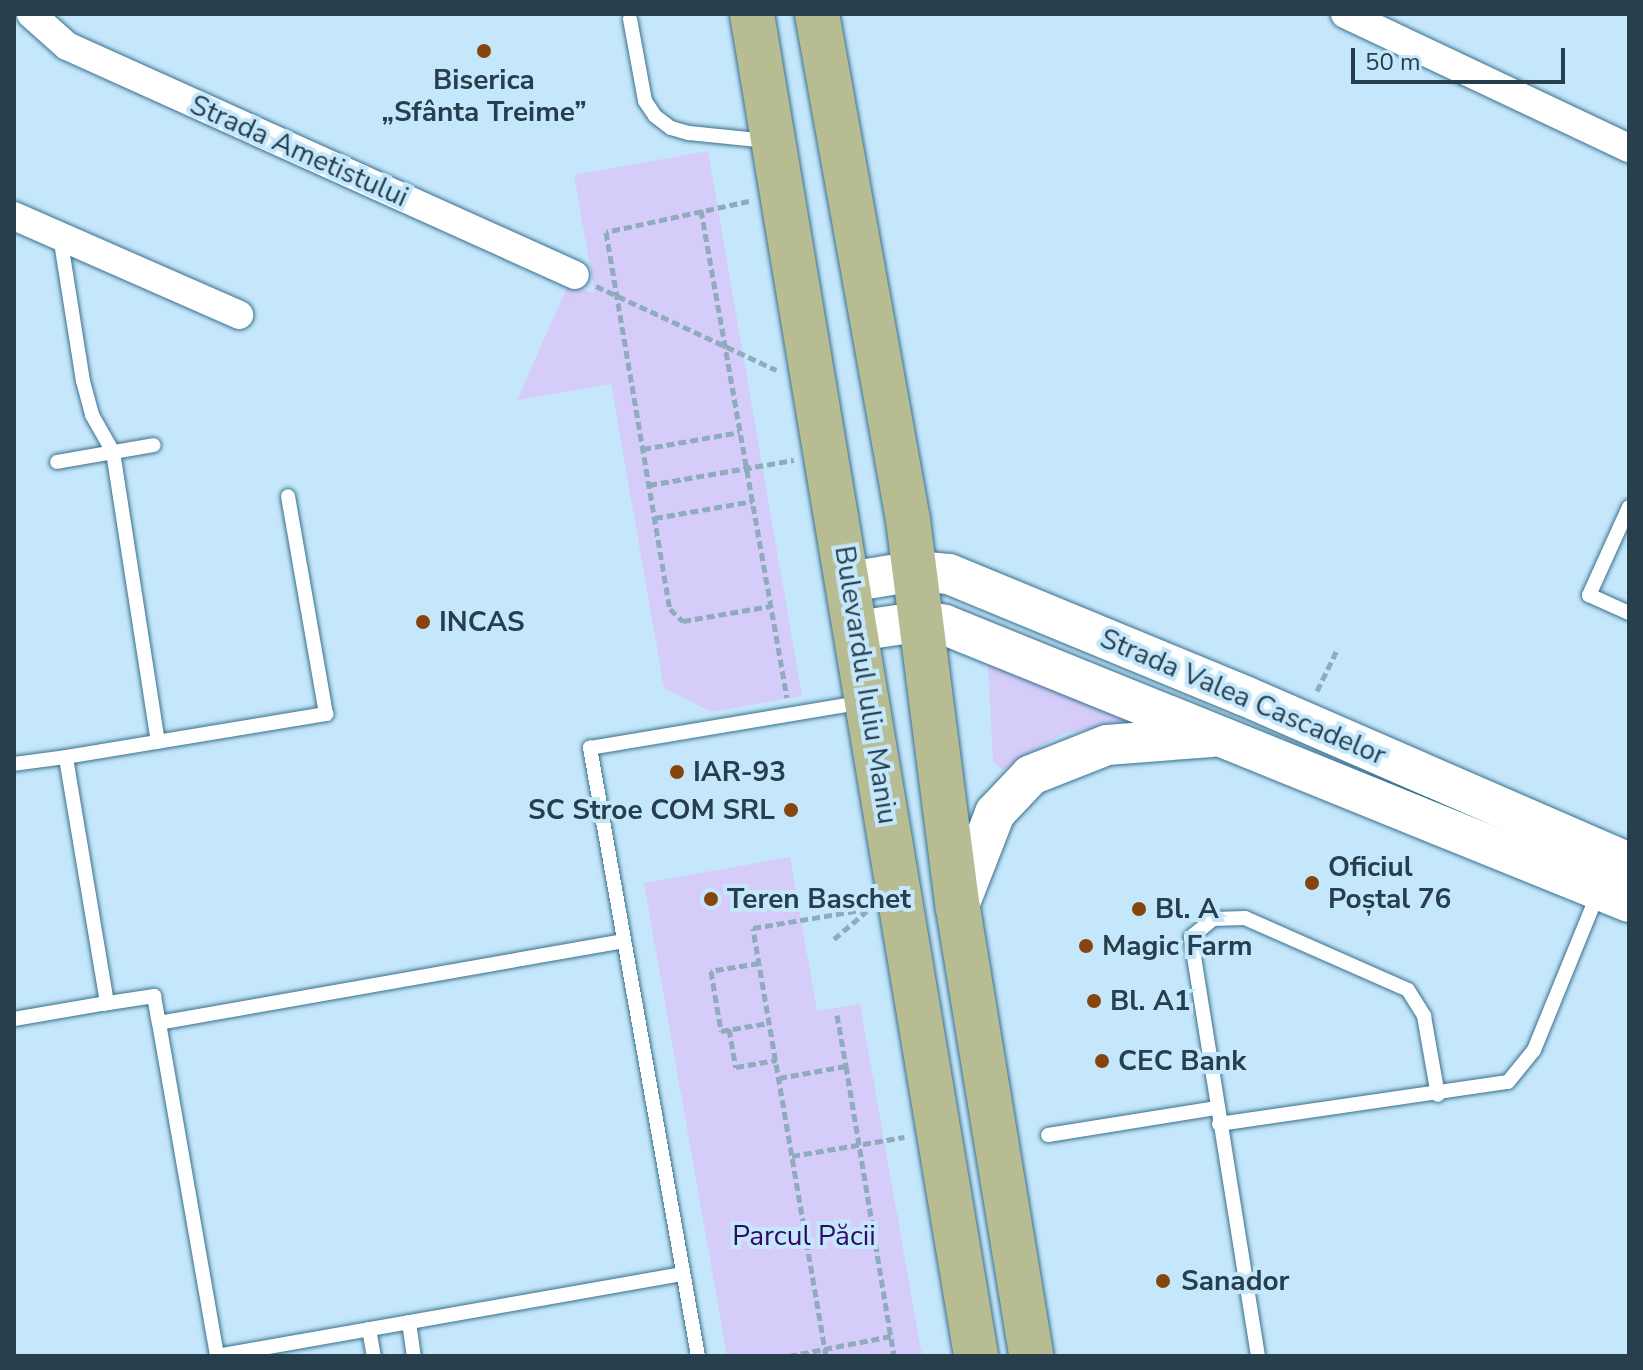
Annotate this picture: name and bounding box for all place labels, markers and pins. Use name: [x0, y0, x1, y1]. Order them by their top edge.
marker: Biserica „Sfânta Treime”: [475, 42, 493, 60]
place label: Biserica „Sfânta Treime”: [381, 63, 587, 129]
place label: INCAS: [439, 605, 525, 639]
marker: INCAS: [414, 613, 432, 631]
place label: IAR-93: [693, 755, 786, 789]
marker: IAR-93: [668, 763, 686, 781]
place label: SC Stroe COM SRL: [528, 793, 775, 827]
marker: SC Stroe COM SRL: [782, 801, 800, 819]
place label: Oficiul Poștal 76: [1328, 850, 1451, 916]
marker: Oficiul Poștal 76: [1303, 874, 1321, 892]
place label: Teren Baschet: [727, 882, 911, 916]
marker: Teren Baschet: [702, 890, 720, 908]
place label: Bl. A: [1155, 892, 1219, 926]
marker: Bl. A: [1130, 900, 1148, 918]
place label: Magic Farm: [1102, 929, 1252, 963]
marker: Magic Farm: [1077, 937, 1095, 955]
place label: Bl. A1: [1110, 984, 1191, 1018]
marker: Bl. A1: [1085, 992, 1103, 1010]
place label: CEC Bank: [1118, 1044, 1246, 1078]
marker: CEC Bank: [1093, 1052, 1111, 1070]
place label: Sanador: [1181, 1264, 1290, 1298]
marker: Sanador: [1152, 1270, 1174, 1292]

